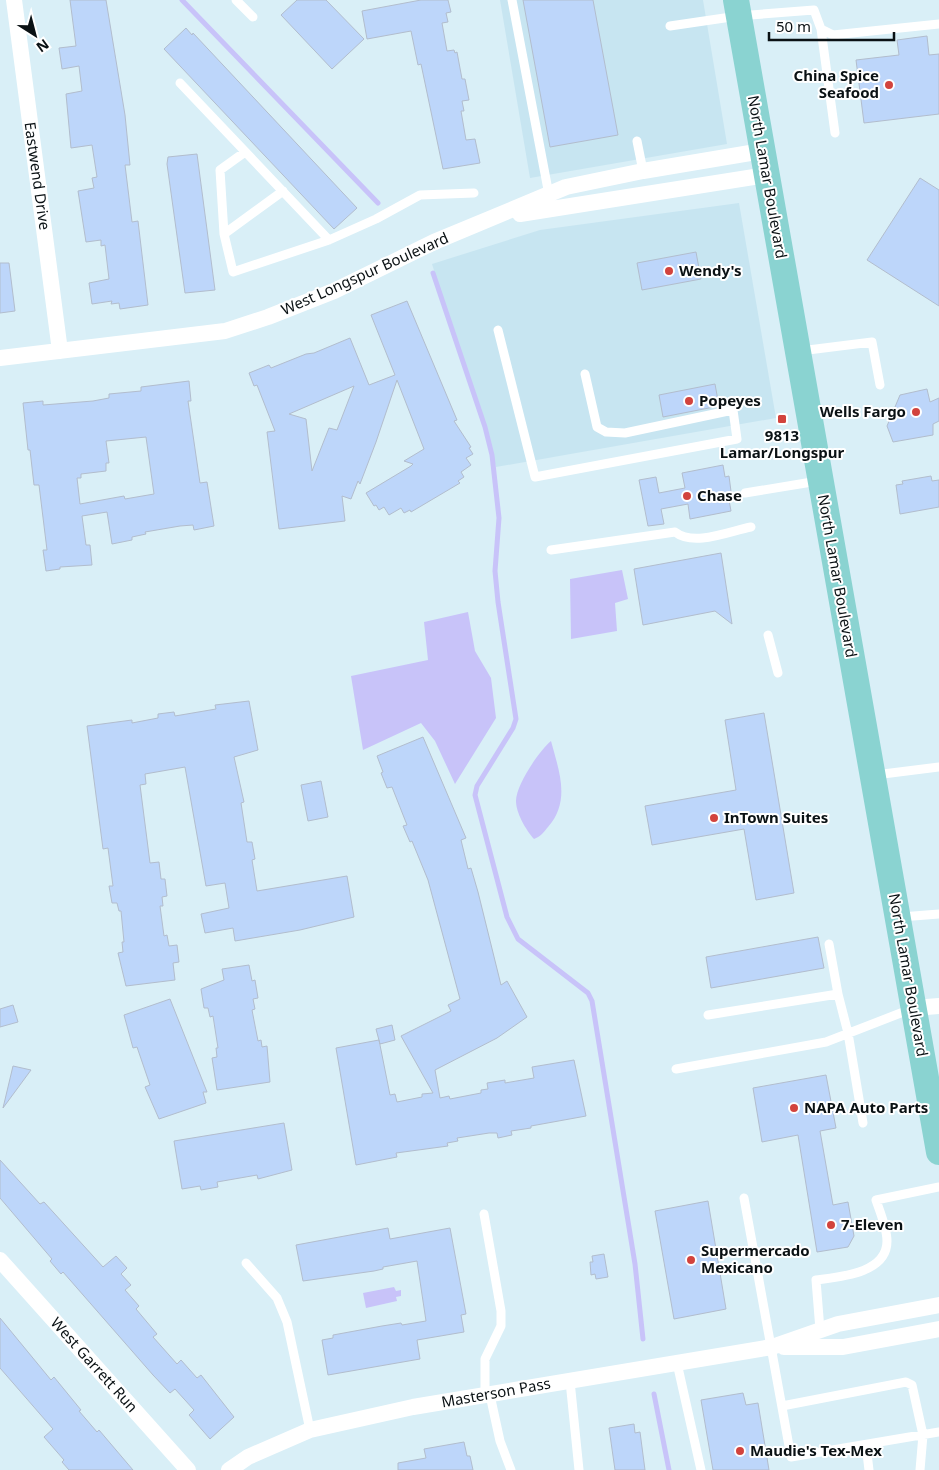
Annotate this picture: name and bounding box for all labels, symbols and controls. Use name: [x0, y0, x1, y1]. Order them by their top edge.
north arrow: [10, 10, 60, 60]
scale bar: [769, 10, 894, 42]
text: 50 m: [776, 16, 811, 36]
text: N: [33, 35, 53, 57]
place label: China Spice Seafood: [794, 65, 879, 102]
marker: China Spice Seafood: [883, 79, 895, 91]
street label: North Lamar Boulevard: [744, 94, 792, 260]
street label: Eastwend Drive: [20, 120, 55, 231]
street label: West Longspur Boulevard: [278, 227, 451, 319]
place label: Wendy's: [679, 260, 742, 280]
marker: Wendy's: [663, 265, 675, 277]
place label: Popeyes: [699, 390, 761, 410]
marker: Popeyes: [683, 395, 695, 407]
place label: Wells Fargo: [820, 401, 906, 421]
marker: Wells Fargo: [910, 406, 922, 418]
marker: 9813 Lamar/Longspur: [776, 413, 788, 425]
place label: 9813 Lamar/Longspur: [720, 425, 844, 462]
place label: Chase: [697, 485, 742, 505]
marker: Chase: [681, 490, 693, 502]
street label: North Lamar Boulevard: [814, 493, 862, 659]
place label: InTown Suites: [724, 807, 828, 827]
marker: InTown Suites: [708, 812, 720, 824]
street label: North Lamar Boulevard: [885, 892, 933, 1058]
place label: NAPA Auto Parts: [804, 1097, 928, 1117]
marker: NAPA Auto Parts: [788, 1102, 800, 1114]
place label: 7-Eleven: [841, 1214, 903, 1234]
marker: 7-Eleven: [825, 1219, 837, 1231]
place label: Supermercado Mexicano: [701, 1240, 810, 1277]
marker: Supermercado Mexicano: [685, 1254, 697, 1266]
street label: West Garrett Run: [47, 1313, 143, 1416]
street label: Masterson Pass: [440, 1373, 552, 1411]
place label: Maudie's Tex-Mex: [750, 1440, 882, 1460]
marker: Maudie's Tex-Mex: [734, 1445, 746, 1457]

